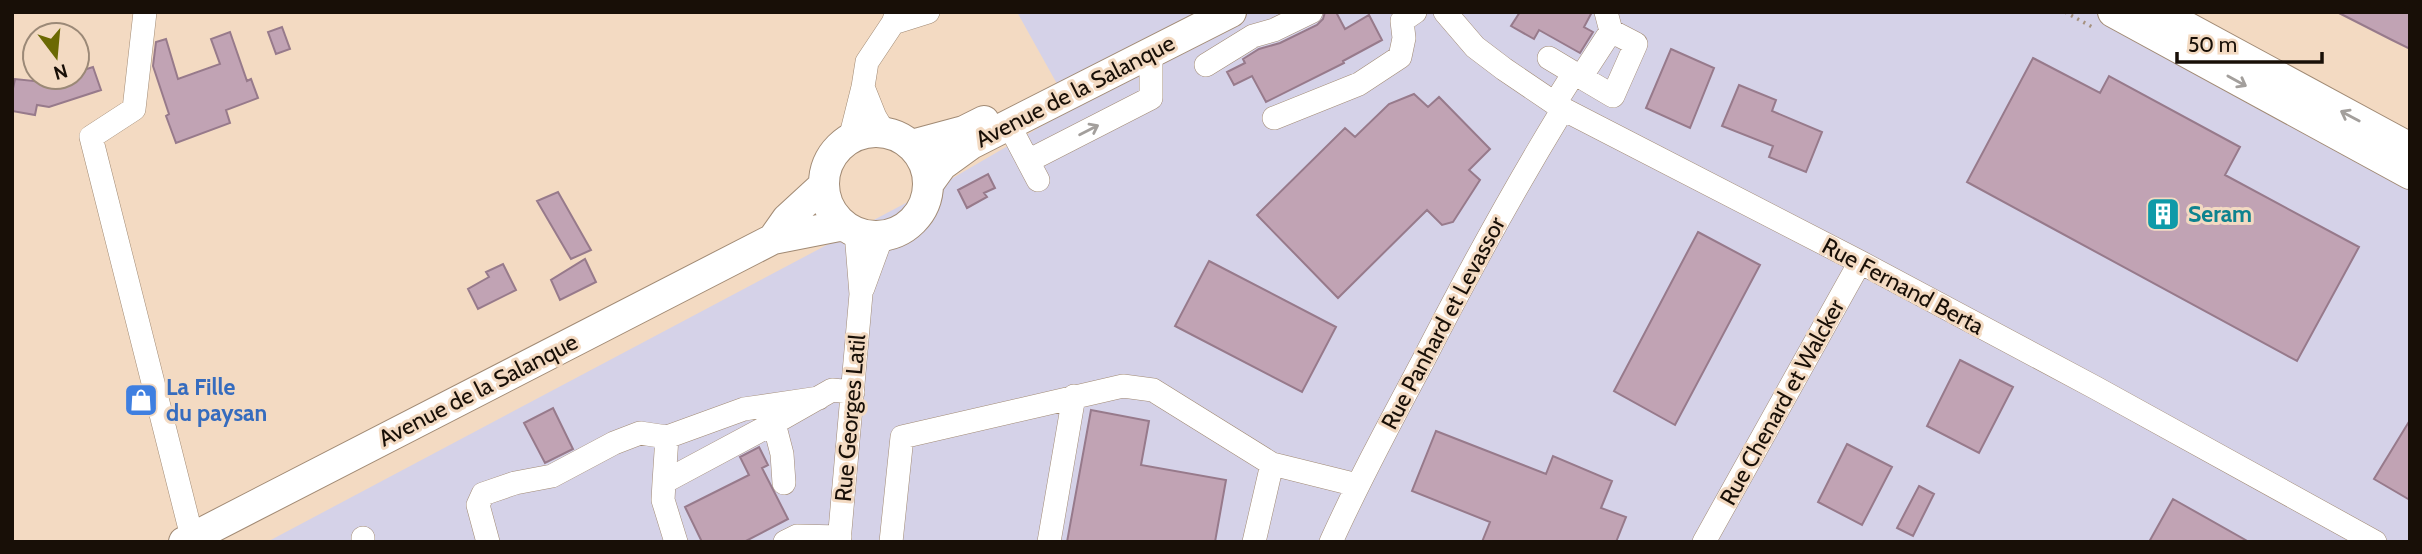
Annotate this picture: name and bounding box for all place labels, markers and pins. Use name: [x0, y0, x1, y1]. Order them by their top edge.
building icon: Seram: [2144, 195, 2182, 233]
place label: Seram: [2188, 200, 2252, 228]
place label: La Fille du paysan: [166, 373, 267, 427]
shop icon: La Fille du paysan: [122, 381, 160, 419]

